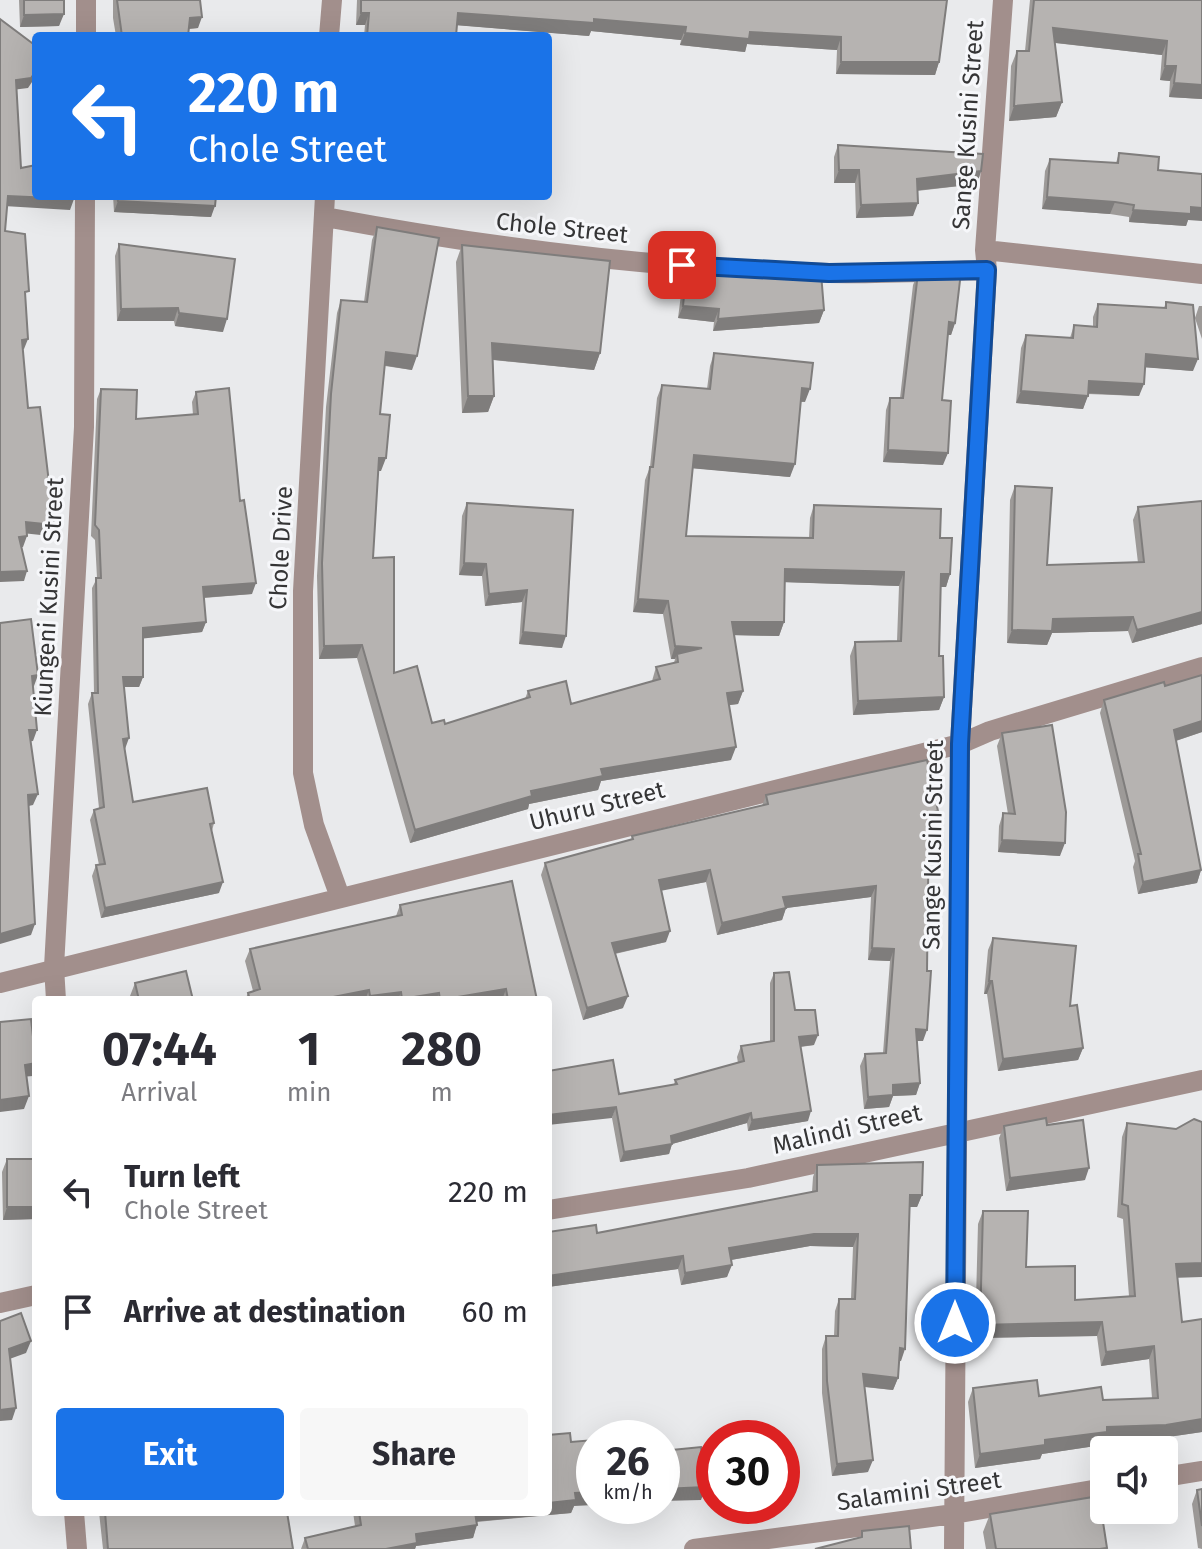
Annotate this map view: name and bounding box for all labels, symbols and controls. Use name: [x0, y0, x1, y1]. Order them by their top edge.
street label: Sange Kusini Street: [947, 19, 989, 231]
text: 220 m: [188, 60, 339, 127]
icon: left: [56, 64, 160, 168]
text: Chole Street: [188, 128, 387, 172]
street label: Chole Street: [495, 207, 630, 249]
pin: [648, 231, 716, 299]
icon: arrive: [660, 243, 704, 287]
street label: Kiungeni Kusini Street: [29, 476, 69, 717]
street label: Chole Drive: [264, 485, 298, 611]
street label: Sange Kusini Street: [917, 739, 949, 950]
street label: Uhuru Street: [526, 776, 668, 836]
text: 07:44: [102, 1020, 217, 1078]
text: 1: [298, 1020, 320, 1078]
text: 280: [401, 1020, 482, 1078]
text: Arrival: [121, 1077, 197, 1108]
text: min: [287, 1077, 332, 1108]
text: m: [431, 1077, 453, 1108]
street label: Malindi Street: [770, 1098, 924, 1160]
text: Turn left: [124, 1159, 240, 1195]
icon: left: [56, 1170, 100, 1214]
text: 220 m: [448, 1174, 528, 1210]
text: Chole Street: [124, 1195, 268, 1226]
position arrow: [913, 1281, 997, 1365]
icon: arrive: [56, 1290, 100, 1334]
text: Arrive at destination: [124, 1294, 406, 1330]
text: 60 m: [462, 1294, 528, 1330]
button: Exit: [56, 1408, 284, 1500]
button: Share: [300, 1408, 528, 1500]
speed limit sign: 30: [696, 1420, 800, 1524]
map controls: [1090, 1436, 1178, 1524]
button: sound: [1090, 1436, 1178, 1524]
text: 26: [606, 1438, 650, 1486]
street label: Salamini Street: [835, 1466, 1003, 1516]
text: km/h: [603, 1480, 653, 1504]

